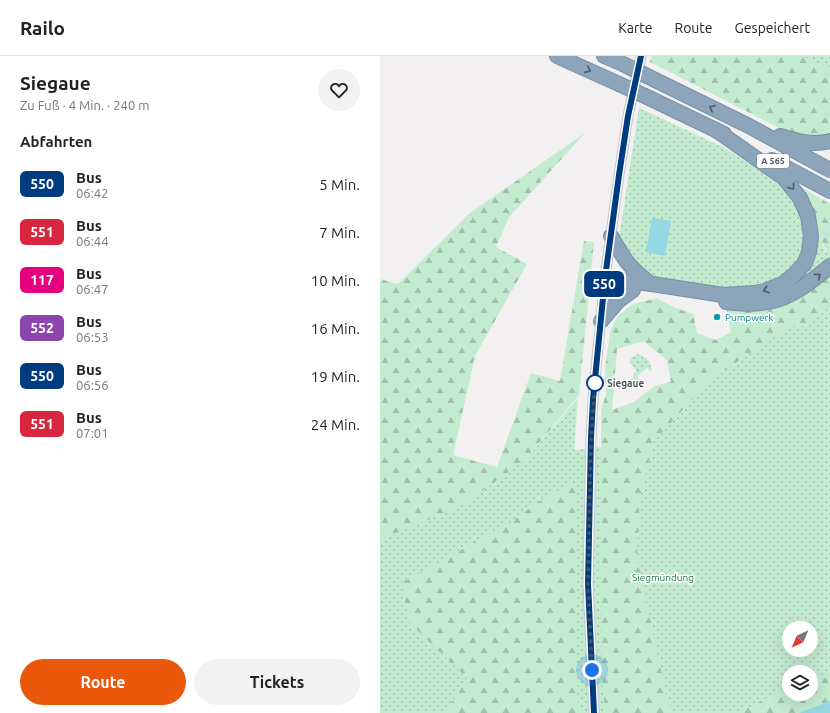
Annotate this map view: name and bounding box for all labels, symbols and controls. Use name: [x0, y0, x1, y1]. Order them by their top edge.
text: Railo: [20, 17, 65, 39]
text: Karte: [618, 20, 652, 36]
text: Route: [674, 20, 713, 36]
text: Gespeichert: [735, 20, 810, 36]
one-way arrow: [584, 65, 591, 73]
button: heart: [318, 69, 360, 111]
text: Siegaue: [20, 72, 91, 94]
text: Zu Fuß · 4 Min. · 240 m: [20, 98, 149, 112]
one-way arrow: [709, 105, 717, 113]
text: Abfahrten: [20, 133, 92, 150]
road number: A 565: [757, 154, 789, 168]
text: Bus: [76, 169, 102, 186]
text: 550: [30, 176, 54, 192]
text: 5 Min.: [319, 176, 360, 193]
one-way arrow: [787, 183, 794, 190]
text: 06:42: [76, 186, 109, 200]
text: Bus: [76, 217, 102, 234]
text: 551: [30, 224, 54, 240]
text: 7 Min.: [319, 224, 360, 241]
text: 06:44: [76, 234, 109, 248]
text: Bus: [76, 265, 102, 282]
line badge: 550: [581, 271, 627, 297]
text: 117: [30, 272, 54, 288]
text: 10 Min.: [311, 272, 360, 289]
one-way arrow: [813, 273, 820, 280]
text: 550: [592, 276, 616, 292]
text: 06:47: [76, 282, 109, 296]
one-way arrow: [762, 285, 769, 294]
marker: Pumpwerk: [712, 312, 722, 322]
place label: Pumpwerk: [725, 312, 773, 323]
text: Bus: [76, 313, 102, 330]
text: 552: [30, 320, 54, 336]
text: 16 Min.: [311, 320, 360, 337]
text: 06:53: [76, 330, 109, 344]
text: Bus: [76, 361, 102, 378]
text: 550: [30, 368, 54, 384]
text: 19 Min.: [311, 368, 360, 385]
marker: Siegaue: [586, 374, 604, 392]
text: 06:56: [76, 378, 109, 392]
place label: Siegaue: [607, 378, 644, 389]
text: Bus: [76, 409, 102, 426]
text: 551: [30, 416, 54, 432]
text: 24 Min.: [311, 416, 360, 433]
text: 07:01: [76, 426, 109, 440]
park label: Siegmündung: [632, 572, 694, 583]
north arrow: [782, 621, 818, 657]
map controls: [782, 621, 818, 701]
button: Route: [20, 659, 186, 705]
button: Tickets: [194, 659, 360, 705]
your location: [582, 660, 602, 680]
button: layers: [782, 665, 818, 701]

